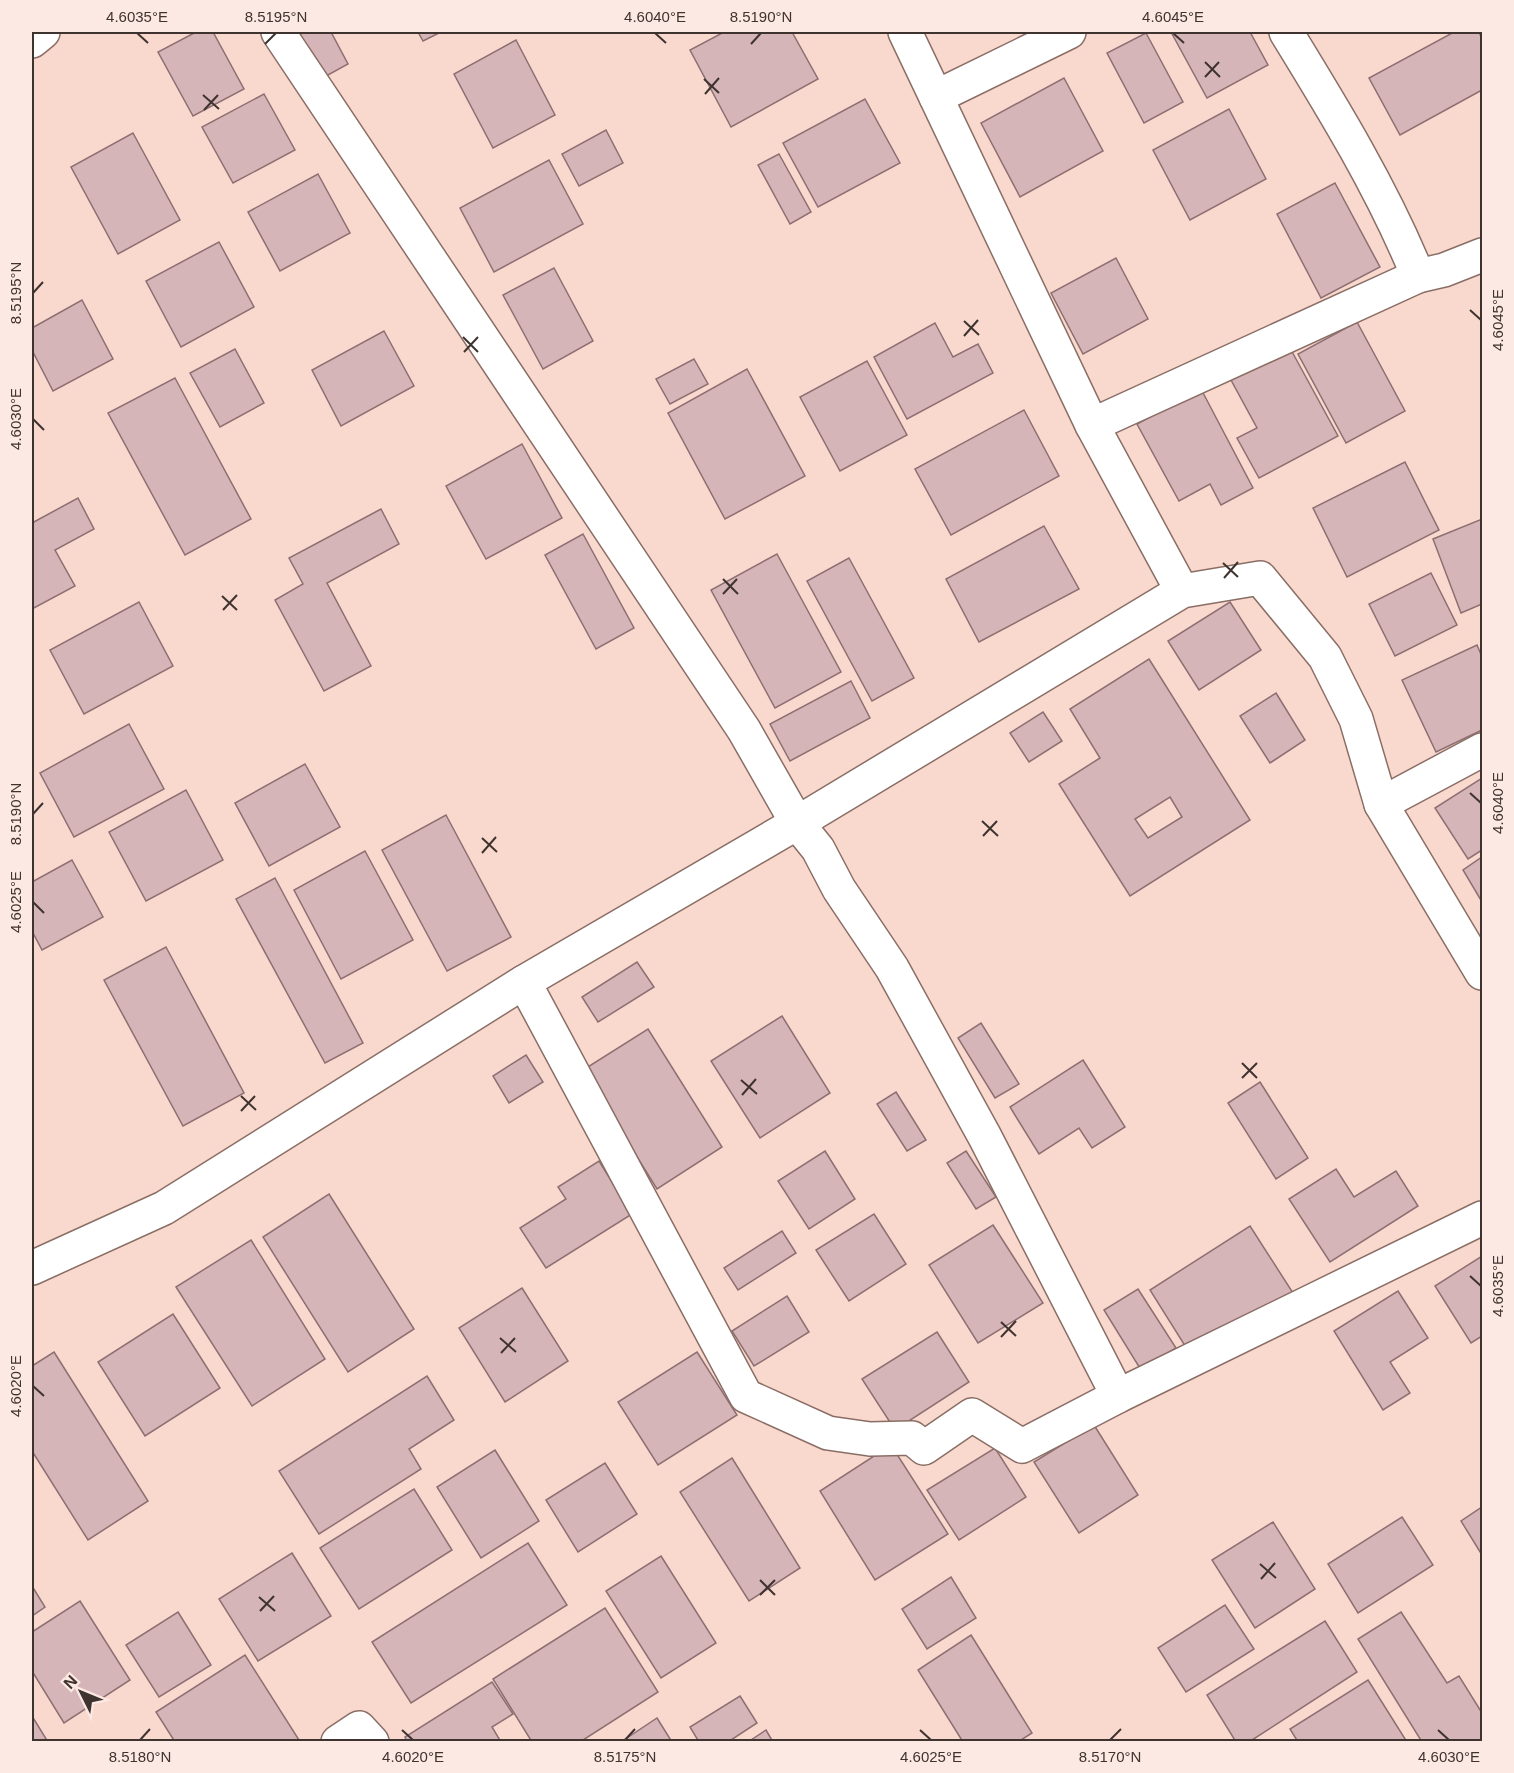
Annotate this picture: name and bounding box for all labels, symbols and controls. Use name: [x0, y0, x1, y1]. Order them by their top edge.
text: 4.6035°E: [106, 8, 168, 25]
text: 8.5195°N: [245, 8, 307, 25]
text: 4.6040°E: [624, 8, 686, 25]
text: 8.5190°N: [730, 8, 792, 25]
text: 4.6045°E: [1142, 8, 1204, 25]
text: 8.5195°N: [7, 262, 24, 324]
text: 4.6045°E: [1489, 289, 1506, 351]
text: 4.6030°E: [7, 388, 24, 450]
text: 4.6040°E: [1489, 772, 1506, 834]
text: 8.5190°N: [7, 783, 24, 845]
text: 4.6025°E: [7, 871, 24, 933]
text: 4.6035°E: [1489, 1255, 1506, 1317]
text: 4.6020°E: [7, 1355, 24, 1417]
north arrow: [51, 1662, 111, 1722]
text: N: [60, 1672, 81, 1692]
text: 8.5180°N: [109, 1748, 171, 1765]
text: 4.6020°E: [382, 1748, 444, 1765]
text: 8.5175°N: [594, 1748, 656, 1765]
text: 4.6025°E: [900, 1748, 962, 1765]
text: 8.5170°N: [1079, 1748, 1141, 1765]
text: 4.6030°E: [1418, 1748, 1480, 1765]

